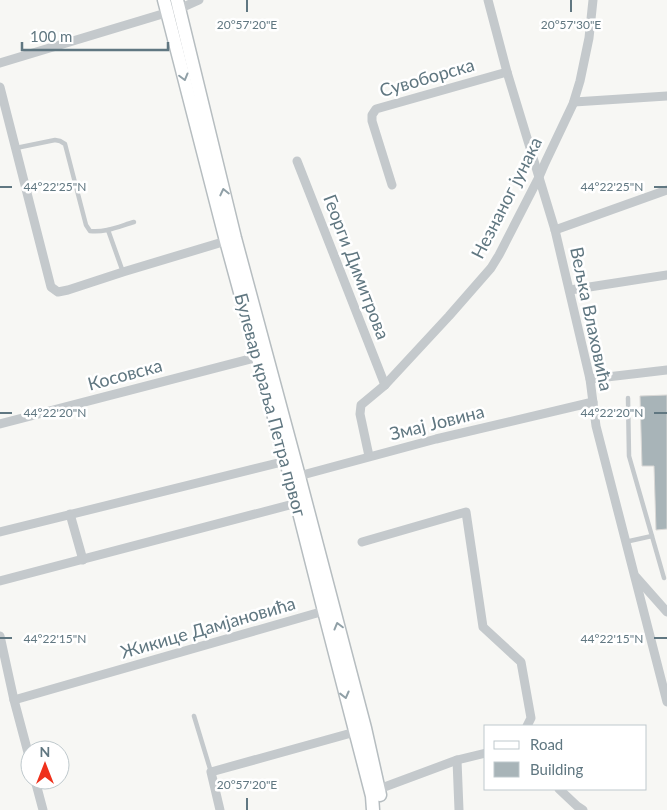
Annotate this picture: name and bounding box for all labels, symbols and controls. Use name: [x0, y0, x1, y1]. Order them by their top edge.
text: 20°57'20"E: [217, 17, 277, 32]
text: 20°57'30"E: [541, 17, 601, 32]
scale bar: [22, 20, 169, 52]
text: 100 m: [30, 27, 72, 45]
street label: Сувоборска: [377, 53, 477, 101]
one-way arrow: [178, 72, 189, 81]
street label: Незнаног јунака: [466, 133, 546, 262]
text: 44°22'25"N: [24, 179, 86, 194]
text: 44°22'25"N: [581, 179, 643, 194]
one-way arrow: [219, 187, 230, 196]
street label: Георги Димитрова: [319, 191, 395, 342]
street label: Вељка Влаховића: [566, 245, 618, 393]
street label: Булевар краља Петра првог: [230, 291, 312, 520]
street label: Косовска: [85, 354, 164, 394]
street label: Змај Јовина: [387, 400, 486, 444]
text: 44°22'20"N: [24, 405, 86, 420]
text: 44°22'20"N: [581, 405, 643, 420]
street label: Жикице Дамјановића: [118, 592, 298, 663]
one-way arrow: [333, 622, 344, 631]
text: 44°22'15"N: [24, 631, 86, 646]
text: 44°22'15"N: [581, 631, 643, 646]
one-way arrow: [340, 691, 350, 699]
legend: [484, 725, 647, 790]
text: Road: [530, 735, 563, 753]
north arrow: [20, 740, 70, 790]
text: N: [40, 743, 50, 760]
text: Building: [530, 760, 583, 778]
text: 20°57'20"E: [217, 777, 277, 792]

